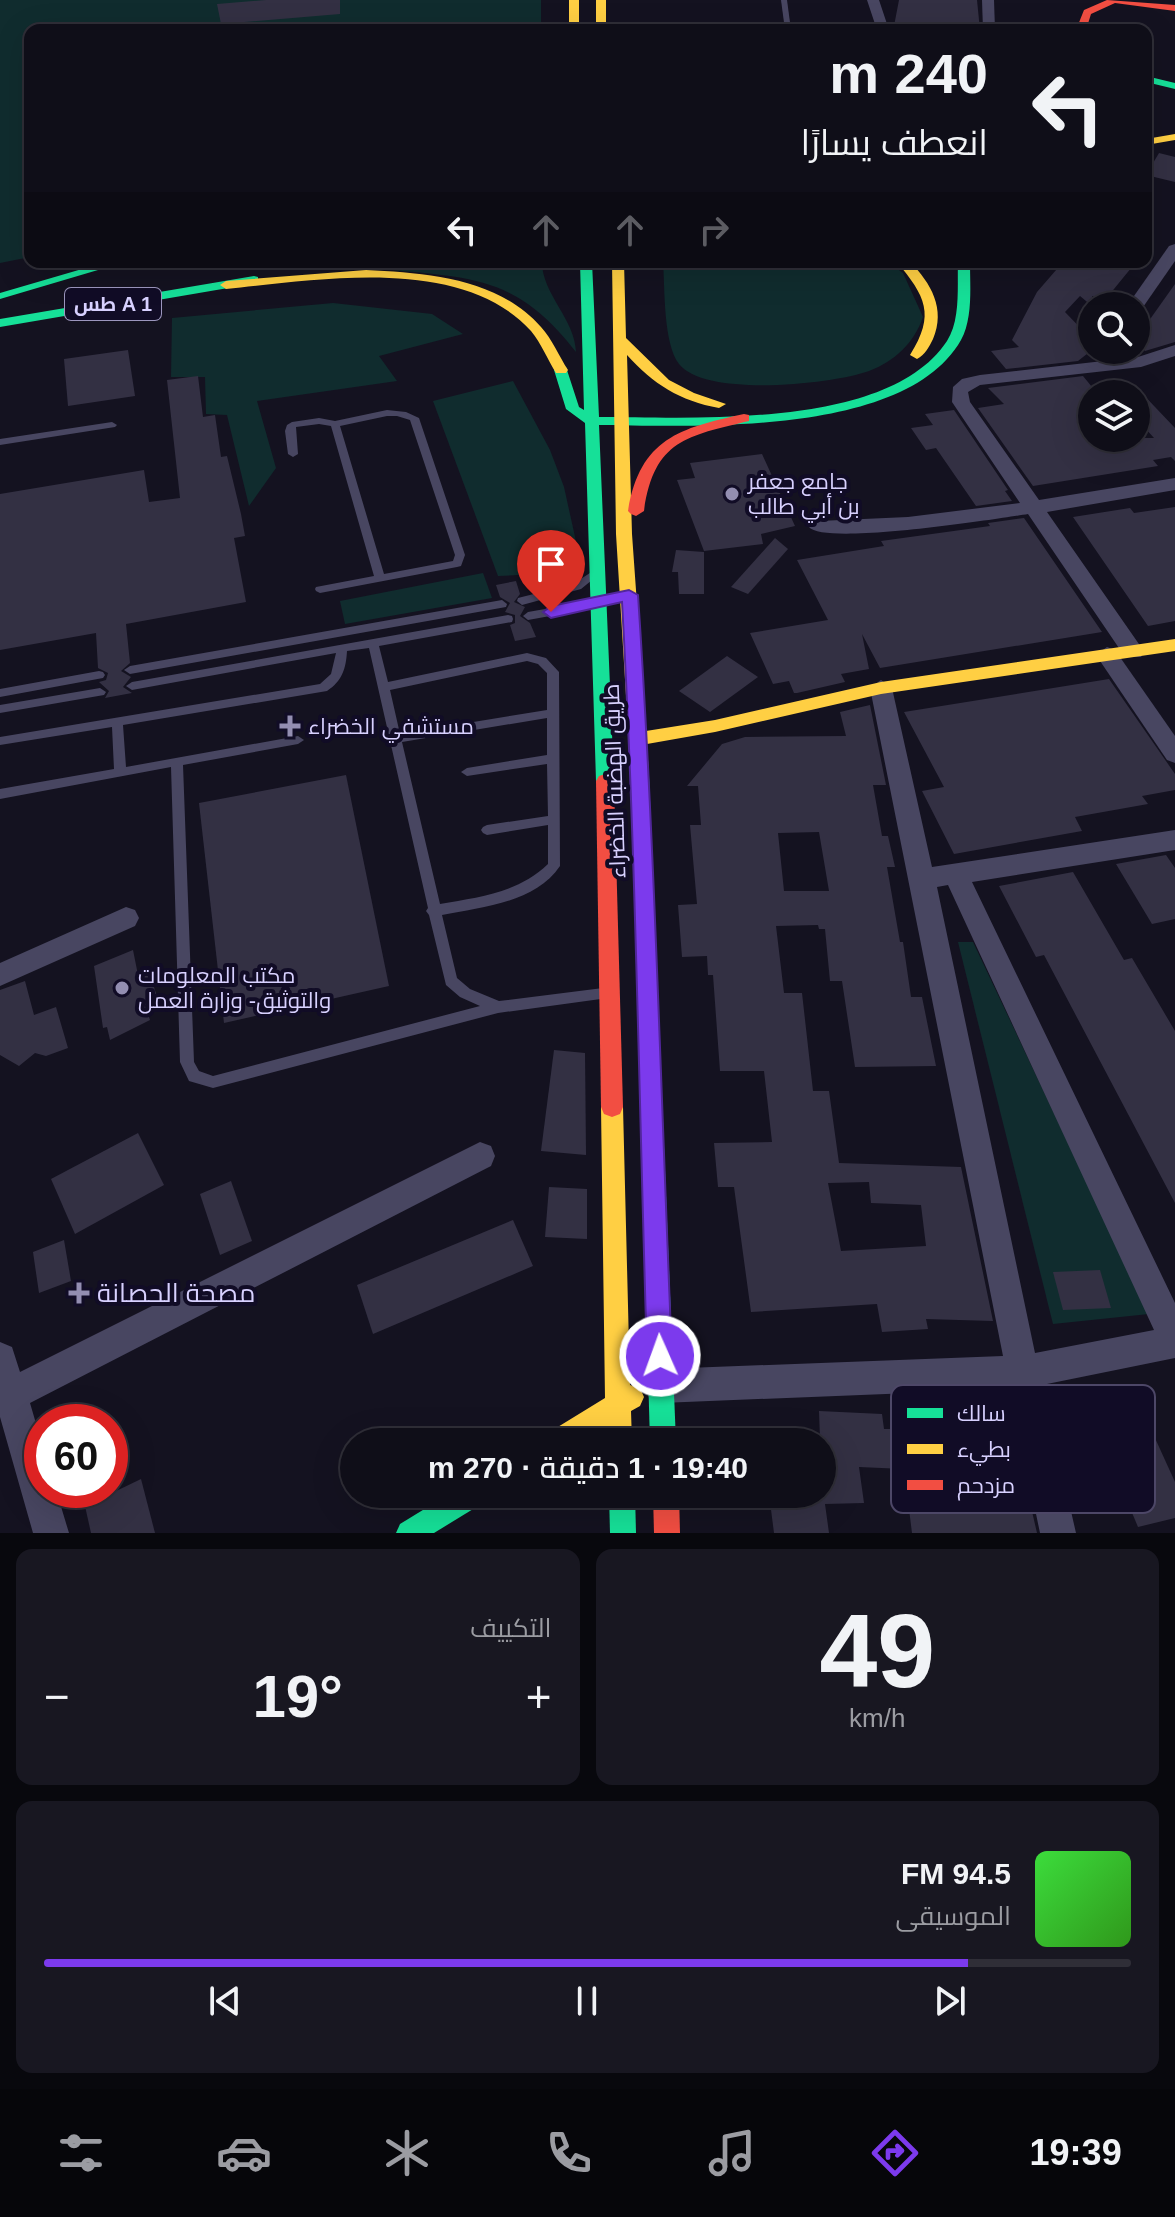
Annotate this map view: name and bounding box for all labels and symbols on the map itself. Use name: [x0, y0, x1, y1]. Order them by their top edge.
road number: طس A 1: [65, 288, 161, 320]
place label: جامع جعفر بن أبي طالب: [746, 469, 860, 523]
marker: جامع جعفر بن أبي طالب: [723, 485, 741, 503]
pin: [517, 530, 585, 612]
street label: طريق الهضبة الخضراء: [599, 683, 631, 879]
place label: مستشفي الخضراء: [308, 714, 474, 743]
marker: مستشفي الخضراء: [279, 715, 301, 737]
place label: مكتب المعلومات والتوثيق- وزارة العمل: [138, 963, 331, 1014]
marker: مكتب المعلومات والتوثيق- وزارة العمل: [113, 979, 131, 997]
place label: مصحة الحصانة: [97, 1278, 255, 1308]
marker: مصحة الحصانة: [68, 1282, 90, 1304]
position arrow: [618, 1314, 702, 1398]
legend: [891, 1385, 1155, 1513]
text: سالك: [957, 1401, 1006, 1426]
speed limit sign: 60: [24, 1404, 128, 1508]
text: بطيء: [957, 1437, 1011, 1466]
text: مزدحم: [957, 1473, 1015, 1501]

